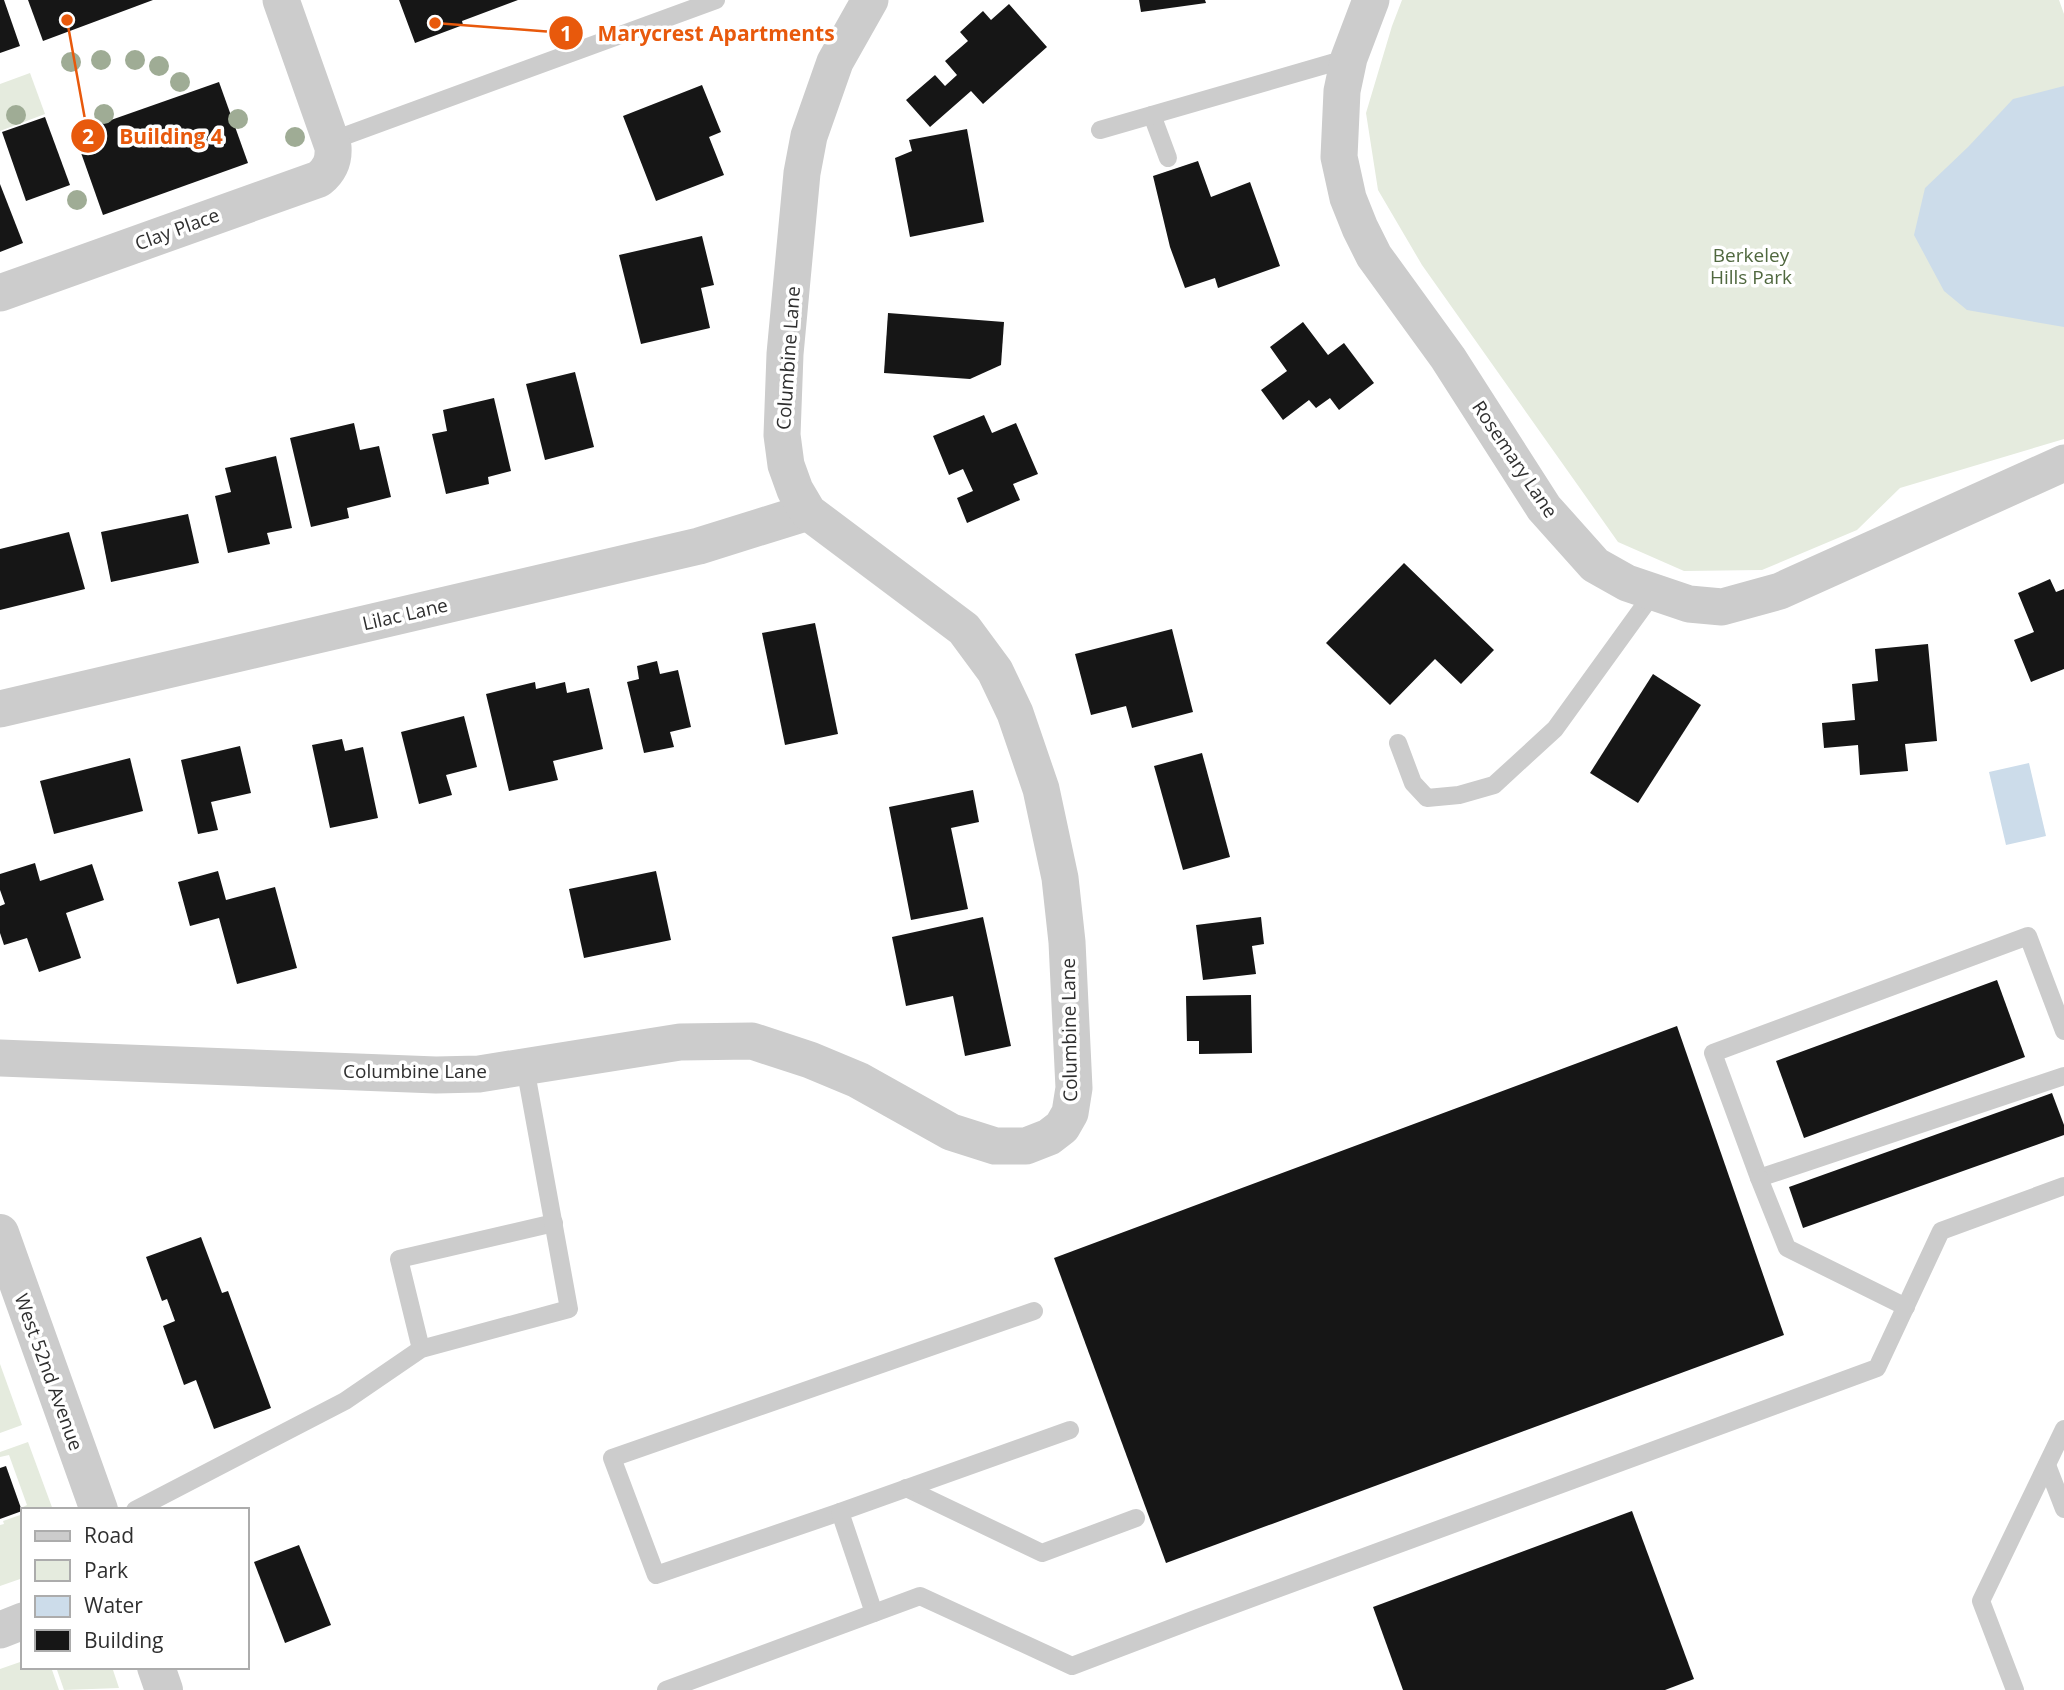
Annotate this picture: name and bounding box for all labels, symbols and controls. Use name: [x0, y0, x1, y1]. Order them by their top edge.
callout: Marycrest Apartments: [549, 12, 849, 54]
text: 1: [560, 19, 572, 47]
text: Marycrest Apartments: [597, 19, 835, 47]
callout: Building 4: [71, 115, 237, 157]
text: 2: [82, 122, 94, 150]
text: Building 4: [119, 122, 223, 150]
street label: Clay Place: [131, 202, 223, 256]
park label: Berkeley Hills Park: [1710, 242, 1792, 290]
street label: Columbine Lane: [770, 285, 806, 431]
street label: Rosemary Lane: [1466, 395, 1564, 523]
street label: Lilac Lane: [360, 592, 450, 636]
street label: Columbine Lane: [1055, 958, 1083, 1102]
street label: Columbine Lane: [343, 1058, 487, 1084]
street label: West 52nd Avenue: [9, 1290, 89, 1454]
legend: [21, 1508, 248, 1669]
text: Road: [84, 1521, 134, 1549]
text: Park: [84, 1556, 128, 1584]
text: Water: [84, 1591, 143, 1619]
text: Building: [84, 1626, 163, 1654]

